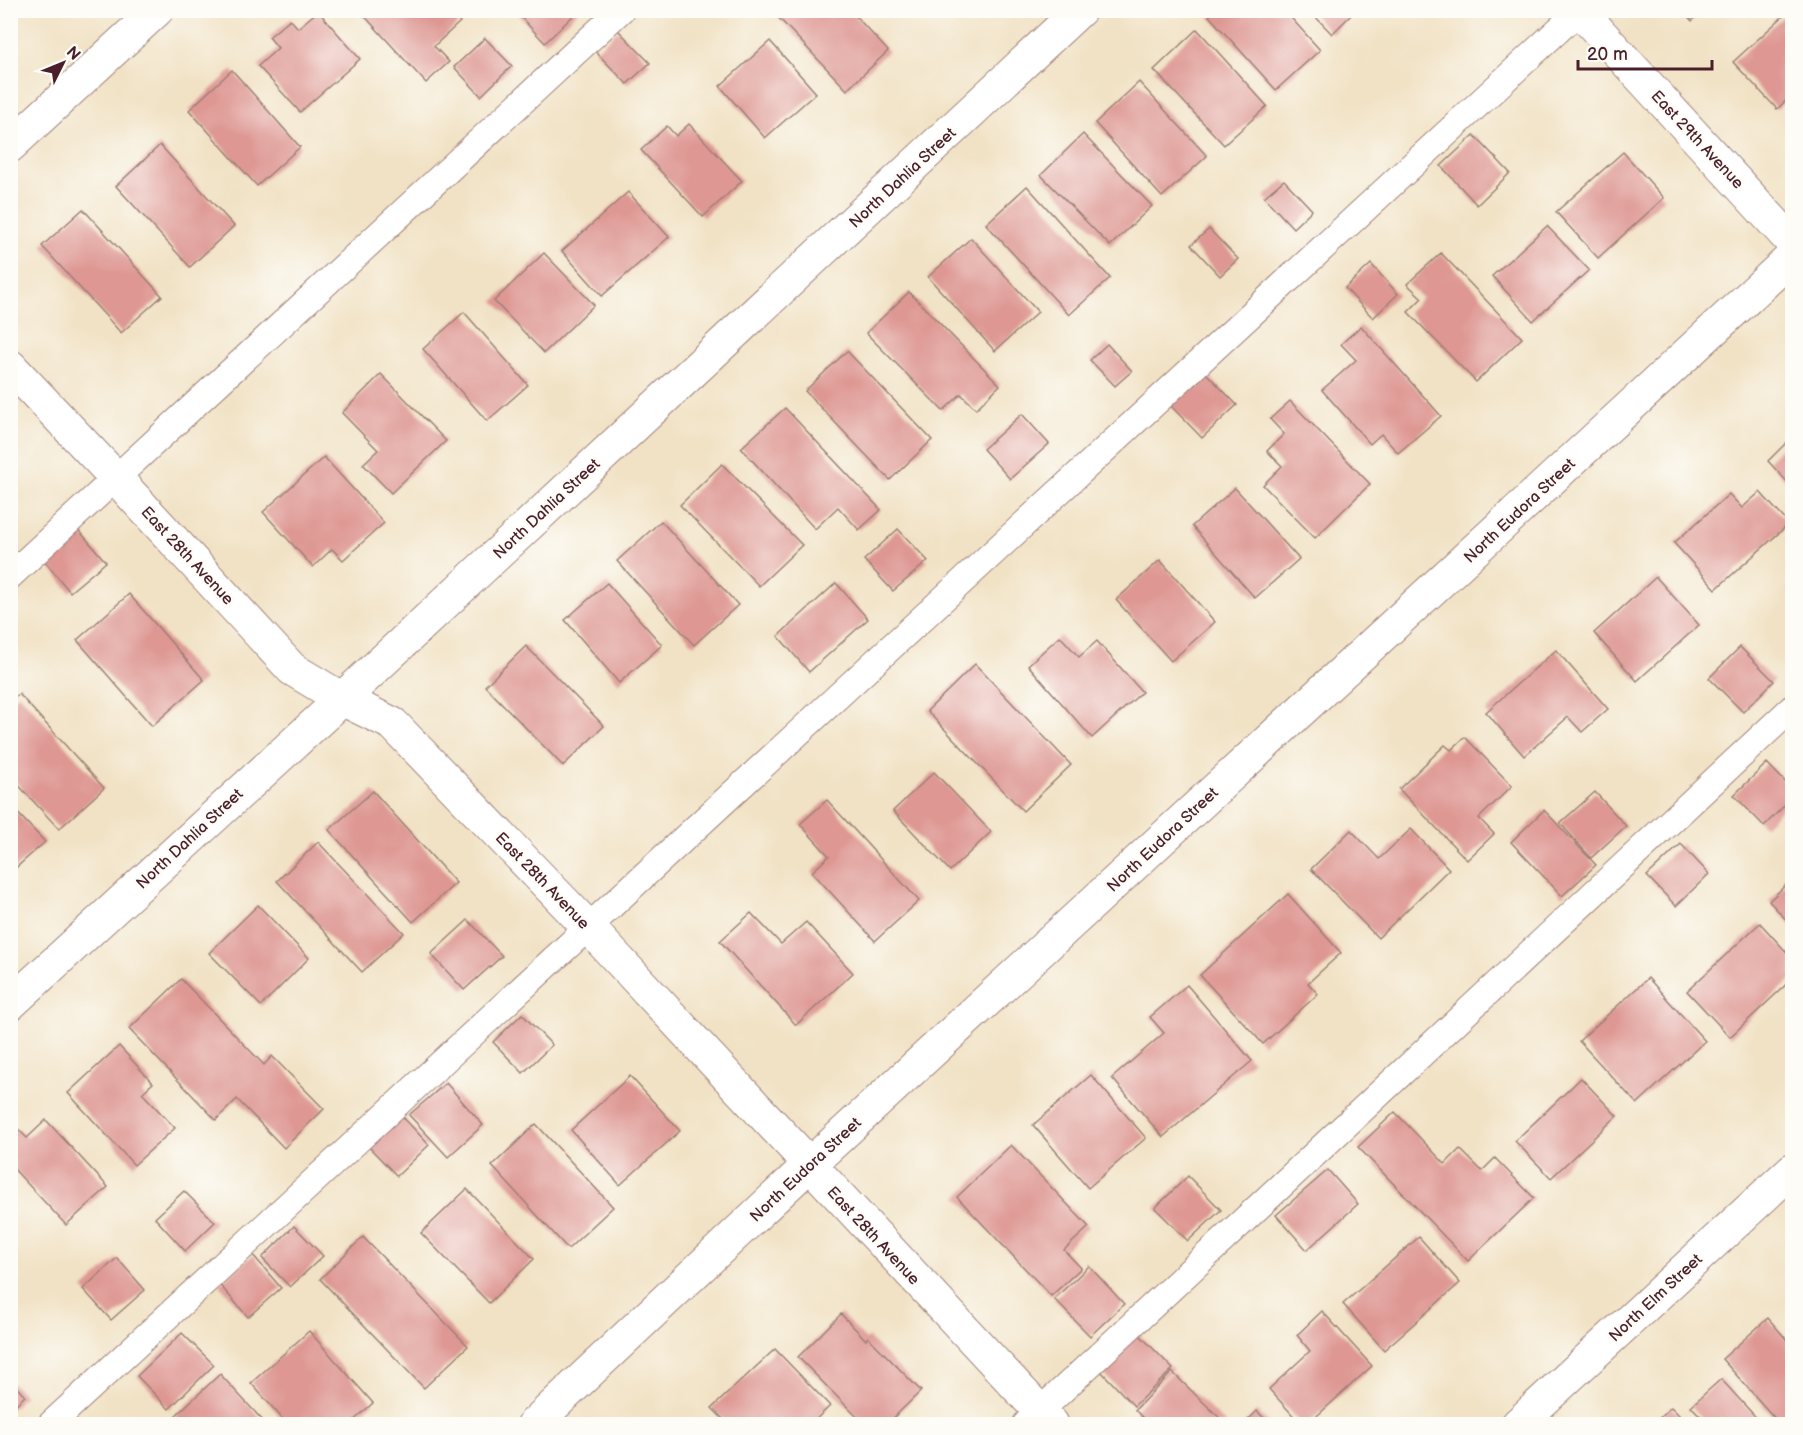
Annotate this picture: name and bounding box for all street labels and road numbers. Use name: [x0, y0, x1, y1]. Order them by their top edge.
street label: East 29th Avenue: [1647, 87, 1748, 193]
street label: North Dahlia Street: [846, 124, 960, 232]
street label: North Dahlia Street: [490, 455, 604, 563]
street label: North Eudora Street: [1461, 455, 1580, 567]
street label: East 28th Avenue: [137, 503, 238, 609]
street label: North Eudora Street: [1104, 784, 1223, 896]
street label: North Dahlia Street: [133, 785, 247, 893]
street label: East 28th Avenue: [491, 829, 593, 934]
street label: North Eudora Street: [747, 1114, 866, 1226]
street label: East 28th Avenue: [823, 1183, 924, 1289]
street label: North Elm Street: [1606, 1250, 1707, 1346]

